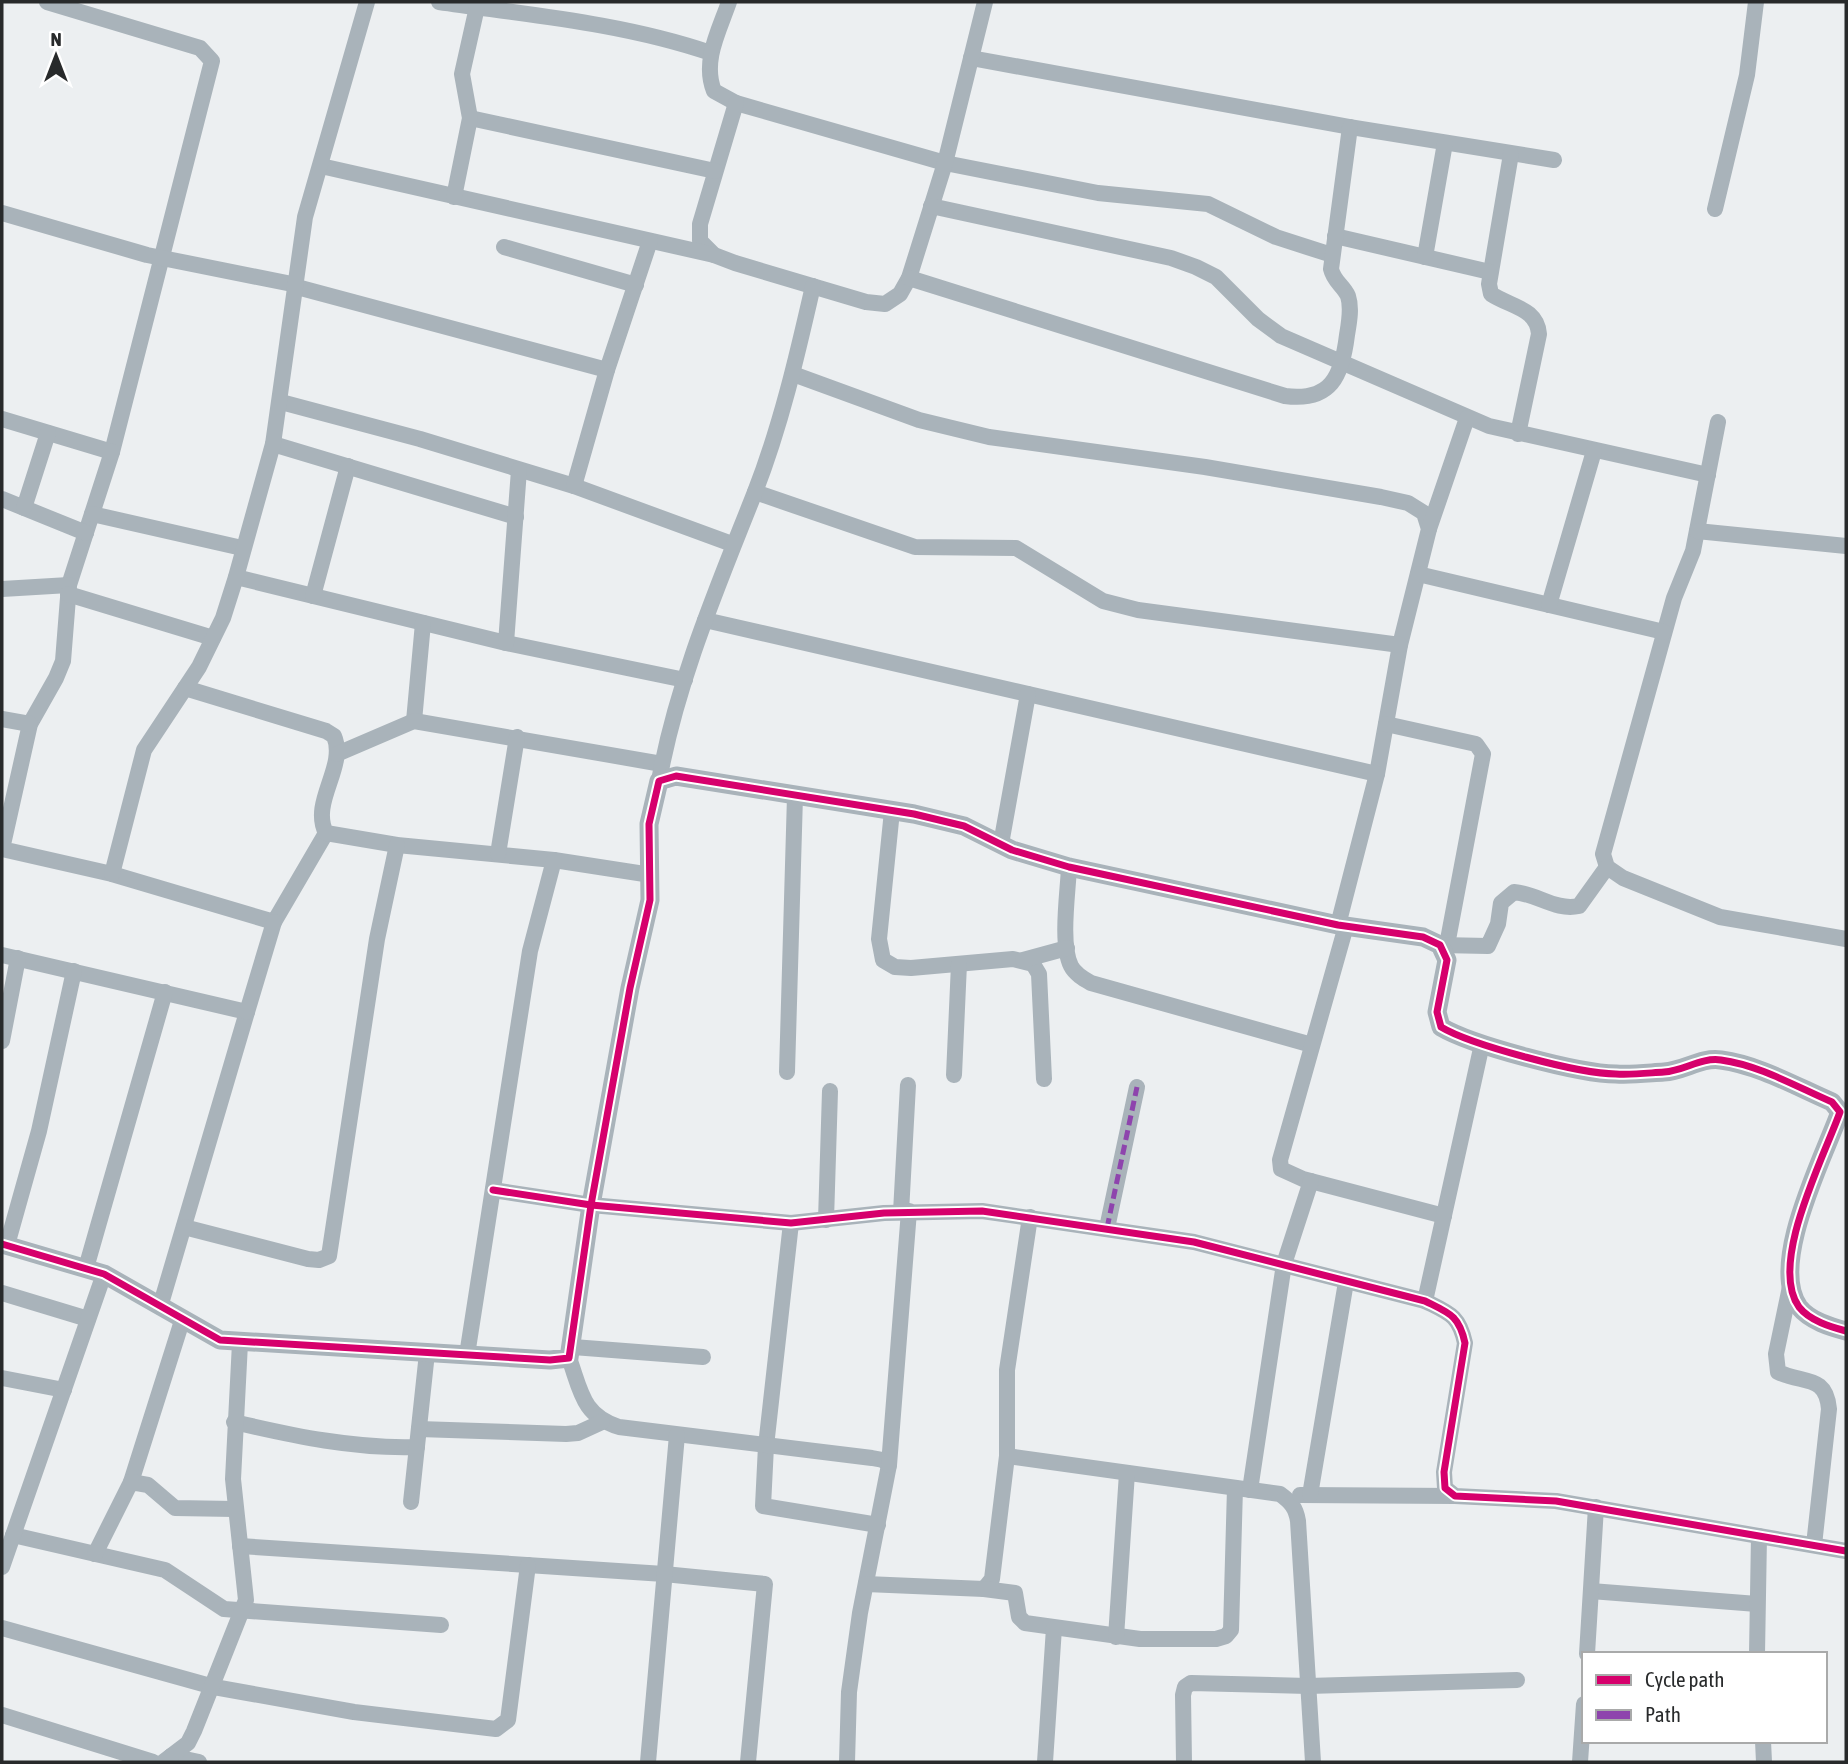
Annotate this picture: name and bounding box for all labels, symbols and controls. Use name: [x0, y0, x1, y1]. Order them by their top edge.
north arrow: [21, 21, 91, 91]
text: N: [50, 28, 62, 50]
legend: [1582, 1652, 1827, 1743]
text: Cycle path: [1645, 1667, 1724, 1691]
text: Path: [1645, 1702, 1681, 1726]

